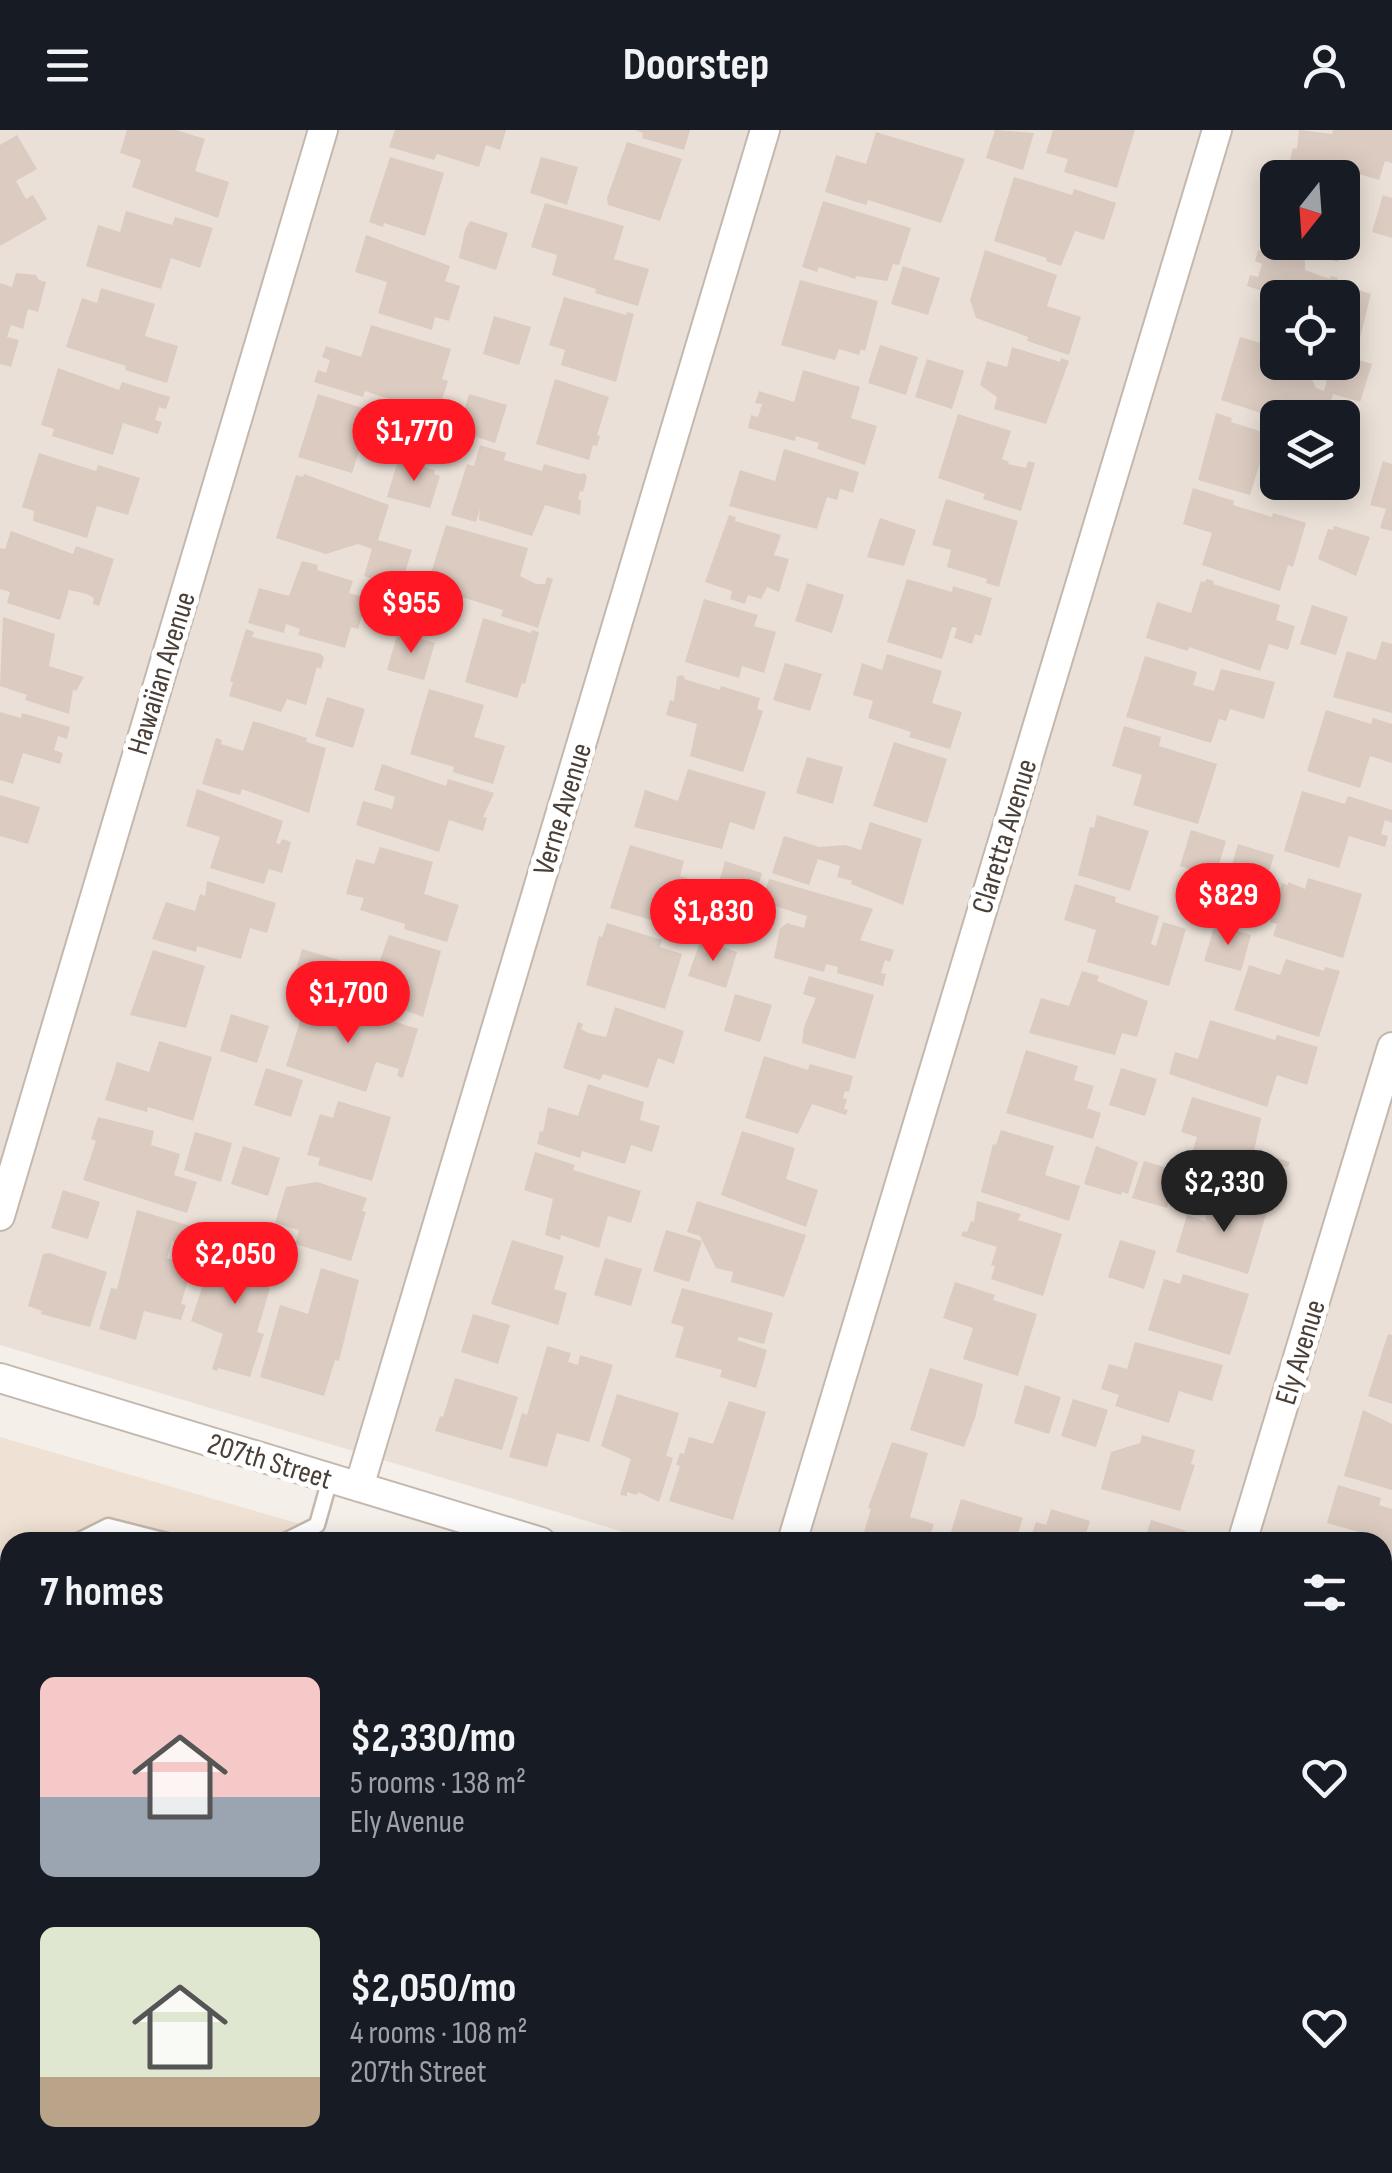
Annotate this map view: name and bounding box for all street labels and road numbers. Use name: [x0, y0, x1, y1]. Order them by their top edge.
street label: Hawaiian Avenue: [120, 588, 204, 759]
street label: Verne Avenue: [526, 739, 600, 880]
street label: Claretta Avenue: [964, 755, 1045, 918]
street label: Ely Avenue: [1268, 1296, 1334, 1409]
street label: 207th Street: [203, 1426, 336, 1498]

